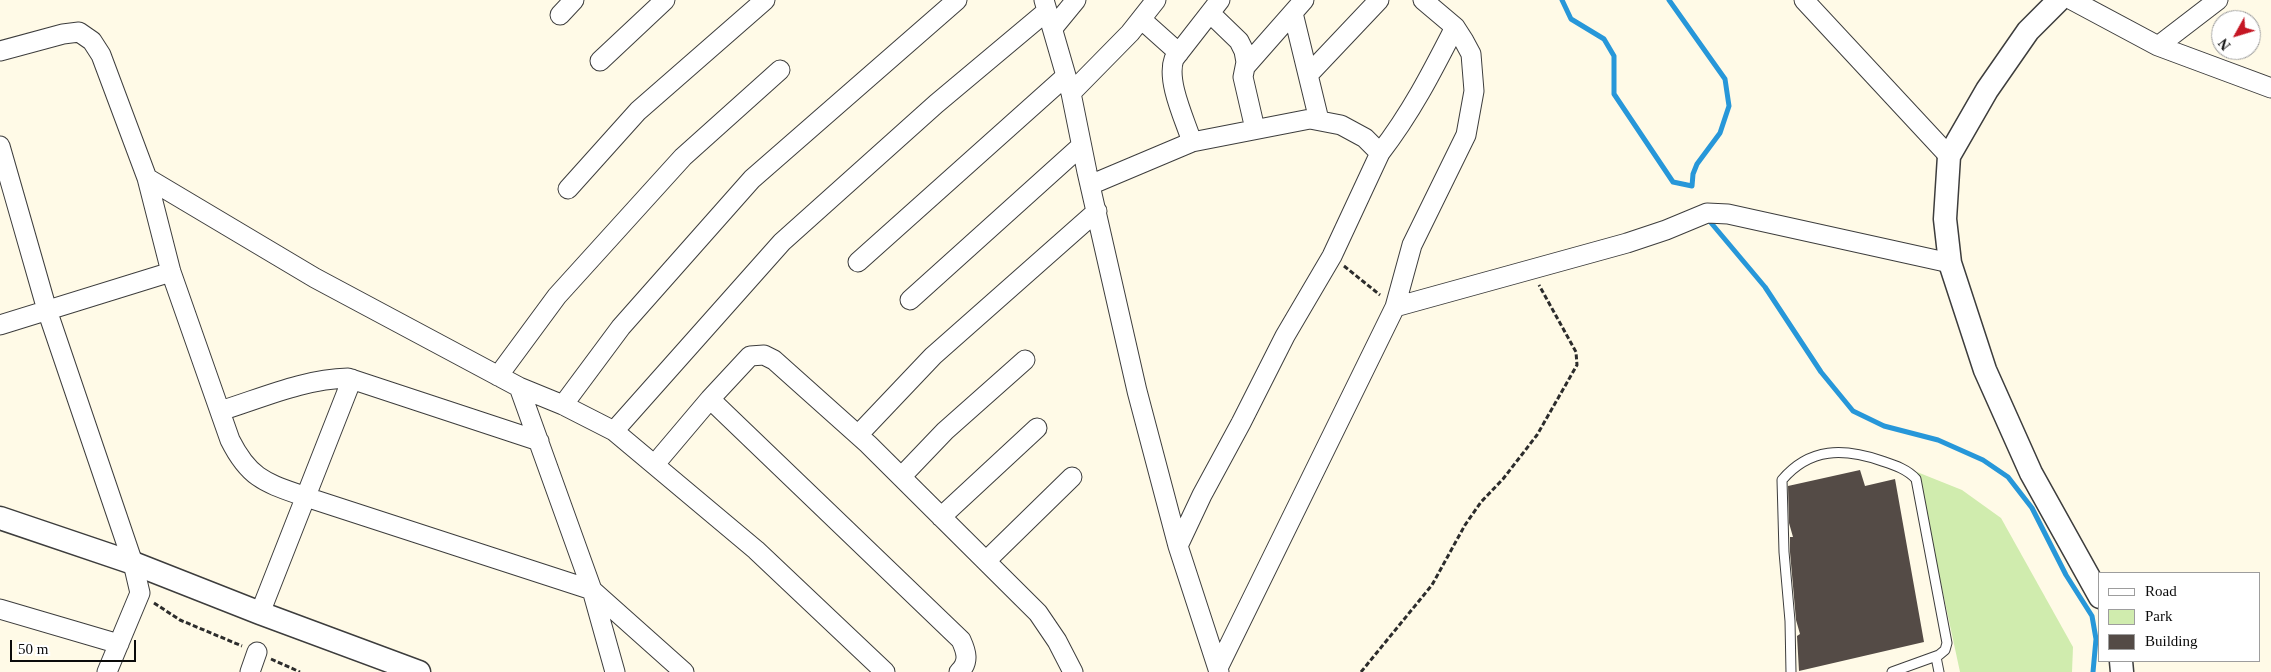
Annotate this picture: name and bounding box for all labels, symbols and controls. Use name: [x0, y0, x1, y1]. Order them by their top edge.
north arrow: [2211, 10, 2261, 60]
text: N: [2216, 35, 2234, 53]
legend: [2098, 572, 2261, 662]
text: Road: [2145, 583, 2177, 599]
text: Park: [2145, 608, 2173, 624]
scale bar: [12, 630, 139, 662]
text: Building: [2145, 633, 2198, 649]
text: 50 m: [18, 641, 48, 657]

